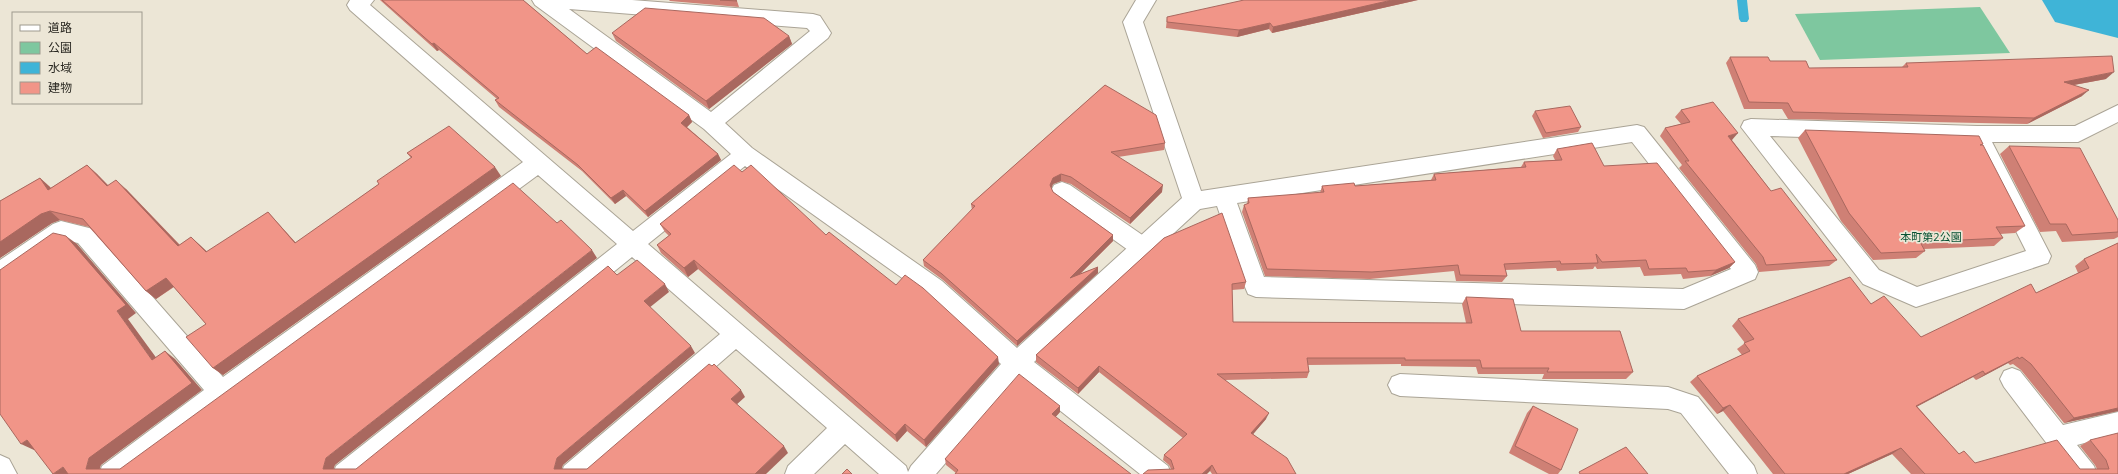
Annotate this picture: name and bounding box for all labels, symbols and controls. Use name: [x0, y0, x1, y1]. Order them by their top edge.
legend: [12, 12, 142, 104]
text: 道路: [48, 19, 72, 36]
text: 公園: [48, 39, 72, 56]
text: 水域: [48, 59, 72, 76]
text: 建物: [48, 79, 72, 96]
park label: 本町第2公園: [1900, 229, 1962, 244]

